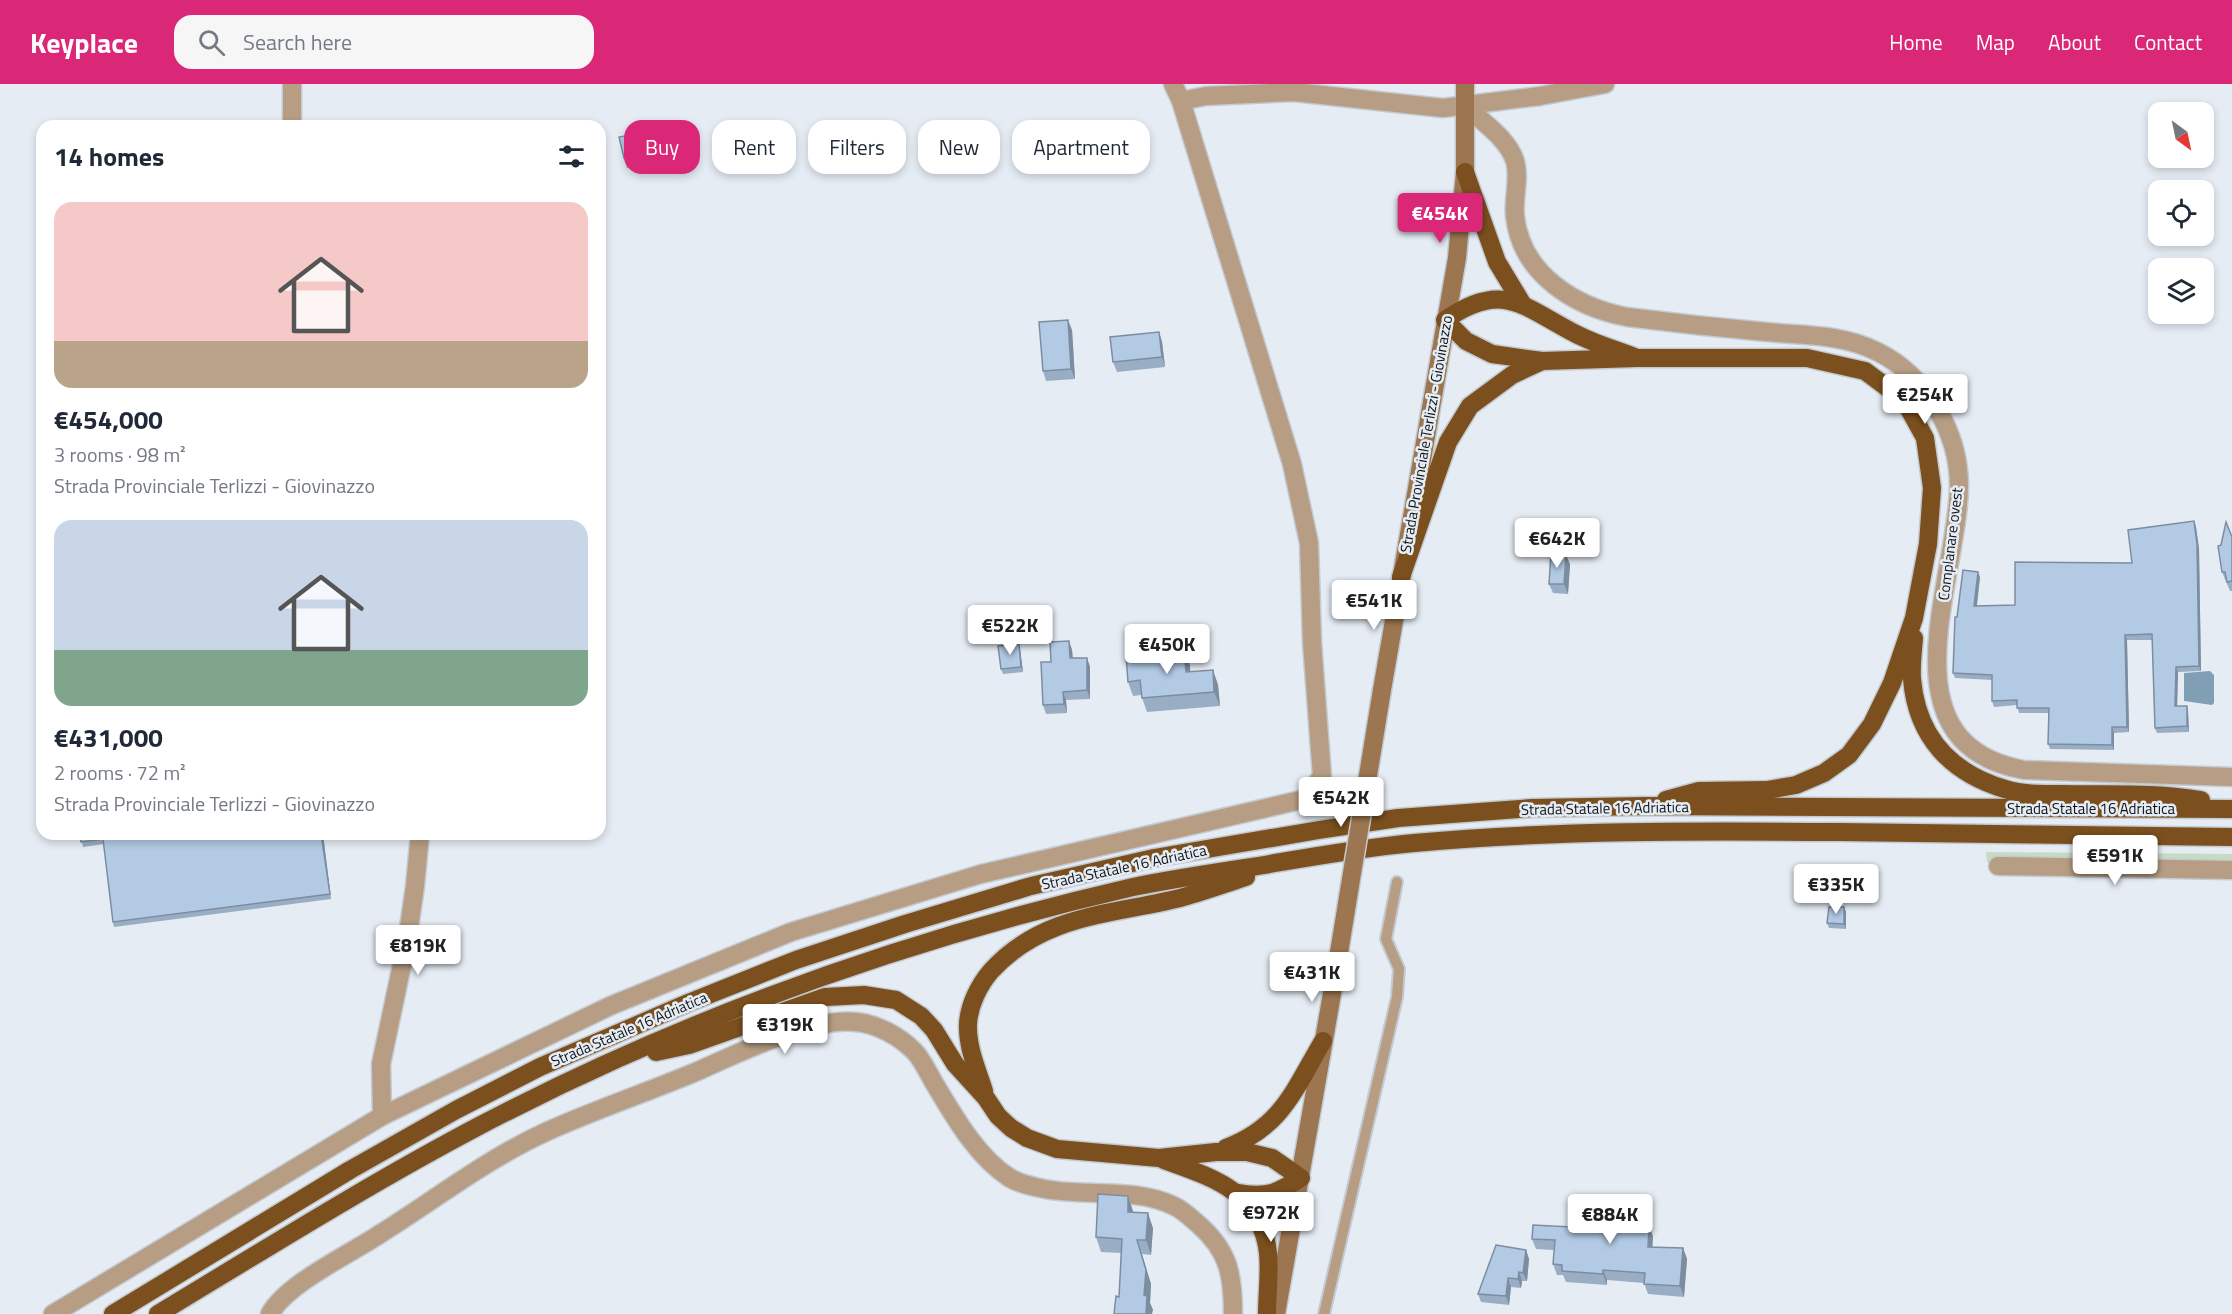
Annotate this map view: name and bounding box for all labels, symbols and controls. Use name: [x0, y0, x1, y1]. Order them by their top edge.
search box: [174, 15, 594, 69]
text: Keyplace: [30, 21, 138, 64]
text: Search here: [243, 25, 352, 59]
icon: search: [195, 26, 228, 59]
text: Home: [1889, 26, 1943, 58]
text: Map: [1976, 26, 2015, 58]
text: About: [2048, 26, 2101, 58]
text: Contact: [2134, 26, 2202, 58]
north arrow: [2148, 102, 2214, 168]
map controls: [2148, 102, 2214, 324]
chip: Buy: [624, 120, 700, 174]
chip: Rent: [712, 120, 796, 174]
chip: Filters: [808, 120, 906, 174]
chip: New: [918, 120, 1000, 174]
chip: Apartment: [1012, 120, 1150, 174]
text: 14 homes: [54, 137, 164, 176]
icon: filters: [555, 140, 588, 173]
button: locate: [2148, 180, 2214, 246]
pin: €454K: [1398, 193, 1482, 244]
text: €454K: [1412, 197, 1468, 228]
icon: home: [267, 241, 375, 349]
button: layers: [2148, 258, 2214, 324]
street label: Strada Provinciale Terlizzi - Giovinazzo: [1394, 313, 1458, 555]
pin: €254K: [1883, 374, 1967, 425]
text: €254K: [1897, 378, 1953, 409]
text: €454,000: [54, 400, 163, 439]
text: 3 rooms · 98 m²: [54, 439, 186, 470]
text: Strada Provinciale Terlizzi - Giovinazzo: [54, 470, 375, 501]
street label: Complanare ovest: [1932, 486, 1968, 602]
pin: €642K: [1515, 518, 1599, 569]
text: €642K: [1529, 522, 1585, 553]
icon: home: [267, 559, 375, 667]
pin: €541K: [1332, 580, 1416, 631]
text: €541K: [1346, 584, 1402, 615]
pin: €522K: [968, 605, 1052, 656]
text: €522K: [982, 609, 1038, 640]
pin: €450K: [1125, 624, 1209, 675]
text: €450K: [1139, 628, 1195, 659]
text: €431,000: [54, 718, 163, 757]
text: 2 rooms · 72 m²: [54, 757, 186, 788]
pin: €542K: [1299, 777, 1383, 828]
text: €542K: [1313, 781, 1369, 812]
text: Strada Provinciale Terlizzi - Giovinazzo: [54, 788, 375, 819]
street label: Strada Statale 16 Adriatica: [1521, 795, 1690, 821]
street label: Strada Statale 16 Adriatica: [2007, 797, 2176, 820]
pin: €591K: [2073, 835, 2157, 886]
street label: Strada Statale 16 Adriatica: [1039, 838, 1209, 896]
text: €591K: [2087, 839, 2143, 870]
pin: €335K: [1794, 864, 1878, 915]
text: €335K: [1808, 868, 1864, 899]
pin: €819K: [376, 925, 460, 976]
text: €819K: [390, 929, 446, 960]
pin: €431K: [1270, 952, 1354, 1003]
text: €431K: [1284, 956, 1340, 987]
street label: Strada Statale 16 Adriatica: [547, 985, 711, 1072]
pin: €319K: [743, 1004, 827, 1055]
text: €319K: [757, 1008, 813, 1039]
pin: €972K: [1229, 1192, 1313, 1243]
pin: €884K: [1568, 1194, 1652, 1245]
text: €972K: [1243, 1196, 1299, 1227]
text: €884K: [1582, 1198, 1638, 1229]

